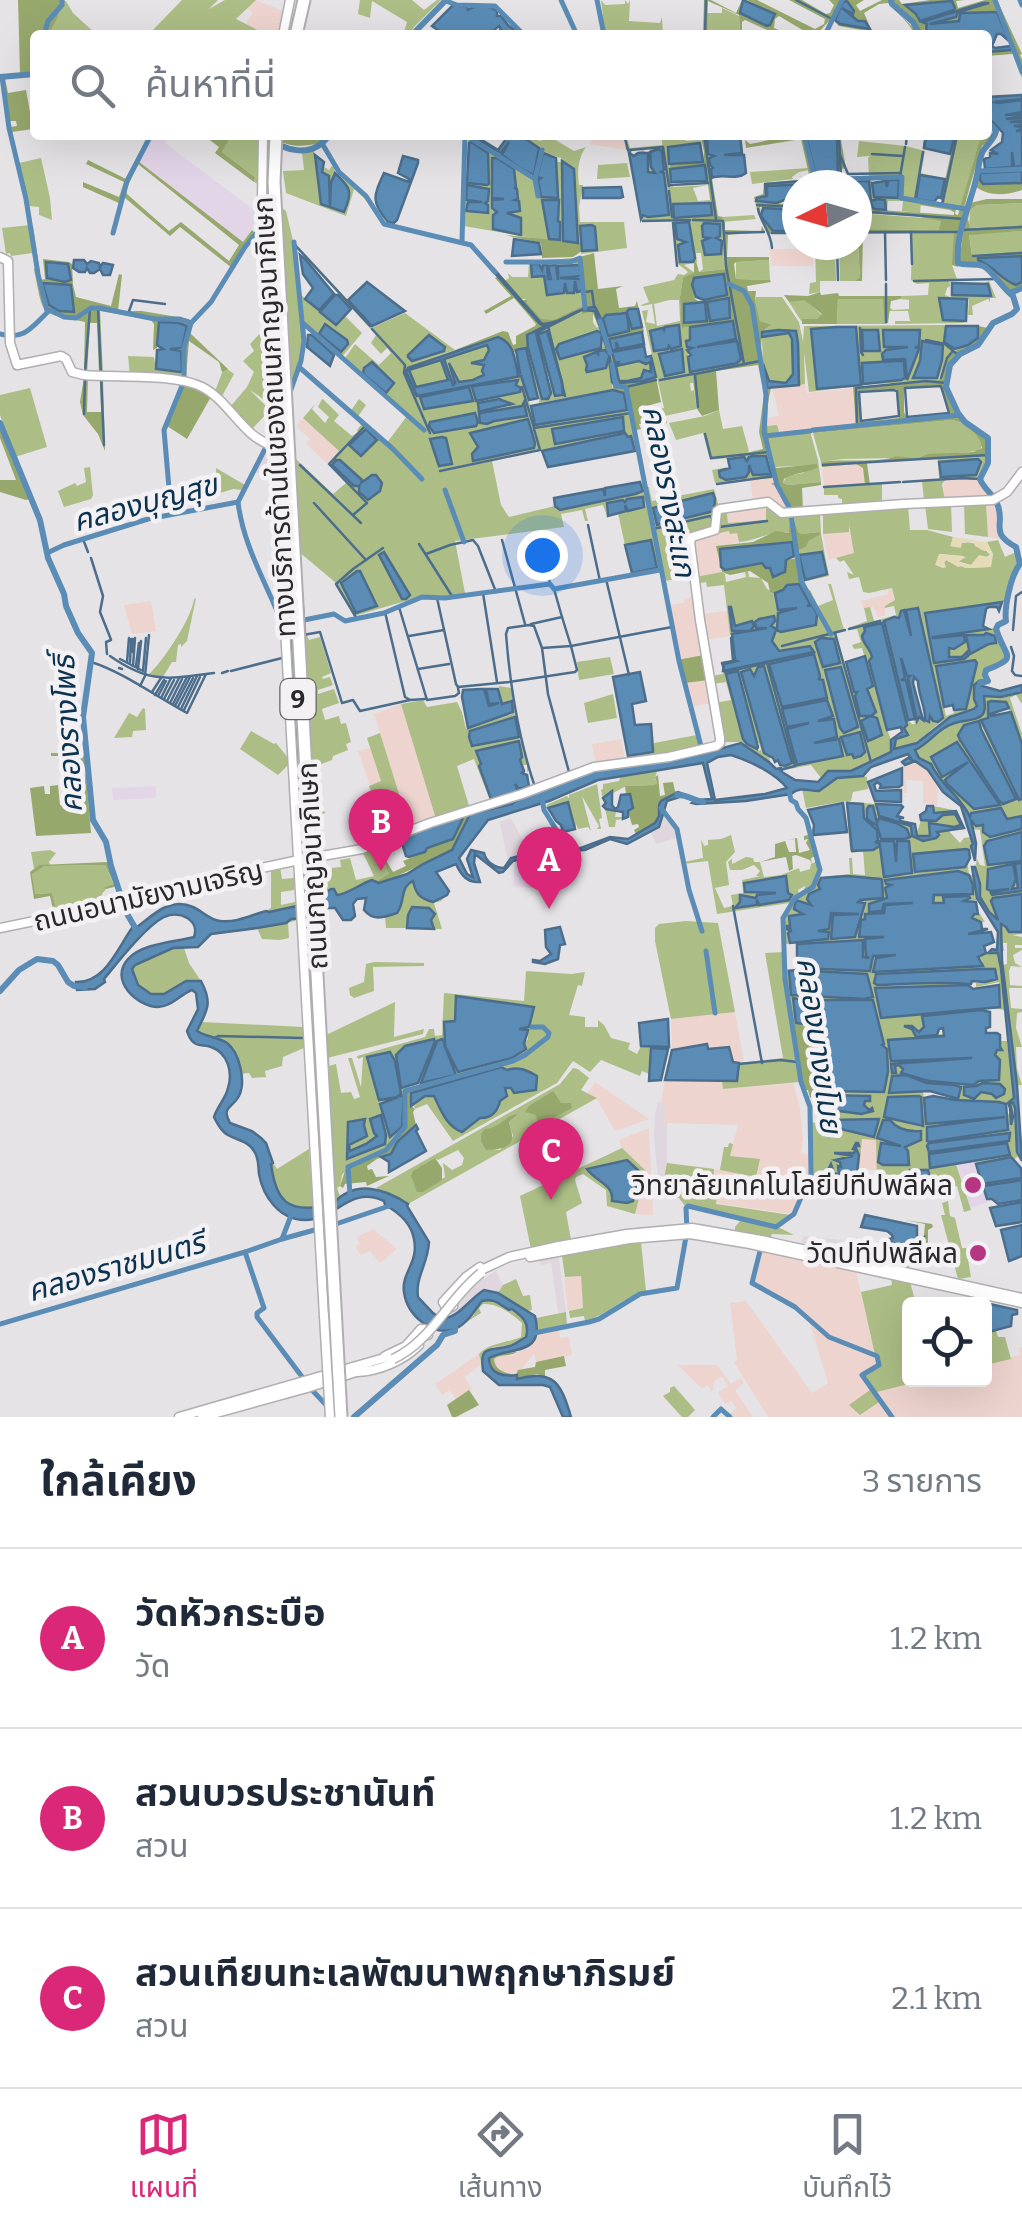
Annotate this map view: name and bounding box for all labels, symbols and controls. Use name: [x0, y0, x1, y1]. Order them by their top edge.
search box: [30, 30, 992, 140]
icon: search: [65, 58, 120, 113]
text: ค้นหาที่นี่: [145, 61, 276, 107]
north arrow: [782, 170, 872, 260]
street label: ทางบริการด้านในของถนนกาญจนาภิเษก: [246, 196, 303, 638]
water label: คลองรางสะแก: [635, 402, 703, 581]
water label: คลองบุญสุข: [69, 466, 224, 540]
your location: [517, 530, 568, 581]
water label: คลองรางโพธิ์: [45, 646, 90, 814]
road number: 9: [280, 679, 316, 719]
street label: ถนนกาญจนาภิเษก: [291, 761, 334, 971]
pin: B: [348, 788, 414, 871]
pin: A: [516, 826, 582, 909]
street label: ถนนอนามัยงามเจริญ: [30, 853, 266, 938]
water label: คลองบางขโมย: [789, 955, 849, 1137]
pin: C: [518, 1118, 584, 1200]
place label: วิทยาลัยเทคโนโลยีปทีปพลีผล: [631, 1169, 953, 1202]
marker: วิทยาลัยเทคโนโลยีปทีปพลีผล: [962, 1174, 984, 1196]
water label: คลองราชมนตรี: [23, 1223, 214, 1309]
place label: วัดปทีปพลีผล: [806, 1237, 958, 1270]
marker: วัดปทีปพลีผล: [967, 1242, 989, 1264]
map controls: [902, 1297, 992, 1387]
button: locate: [902, 1297, 992, 1387]
text: ใกล้เคียง: [40, 1456, 197, 1506]
text: 3 รายการ: [862, 1462, 982, 1500]
text: วัดหัวกระบือ: [135, 1590, 325, 1636]
text: A: [61, 1619, 84, 1657]
text: 1.2 km: [890, 1619, 982, 1657]
text: วัด: [135, 1647, 170, 1685]
text: สวนบวรประชานันท์: [135, 1770, 436, 1816]
text: B: [62, 1799, 83, 1837]
text: 1.2 km: [890, 1799, 982, 1837]
text: สวน: [135, 1827, 189, 1865]
text: สวนเทียนทะเลพัฒนาพฤกษาภิรมย์: [135, 1950, 675, 1996]
text: C: [62, 1979, 83, 2017]
text: 2.1 km: [891, 1979, 982, 2017]
text: สวน: [135, 2007, 189, 2045]
tab: แผนที่: [130, 2107, 198, 2210]
tab: เส้นทาง: [458, 2107, 542, 2210]
tab: บันทึกไว้: [802, 2107, 892, 2210]

